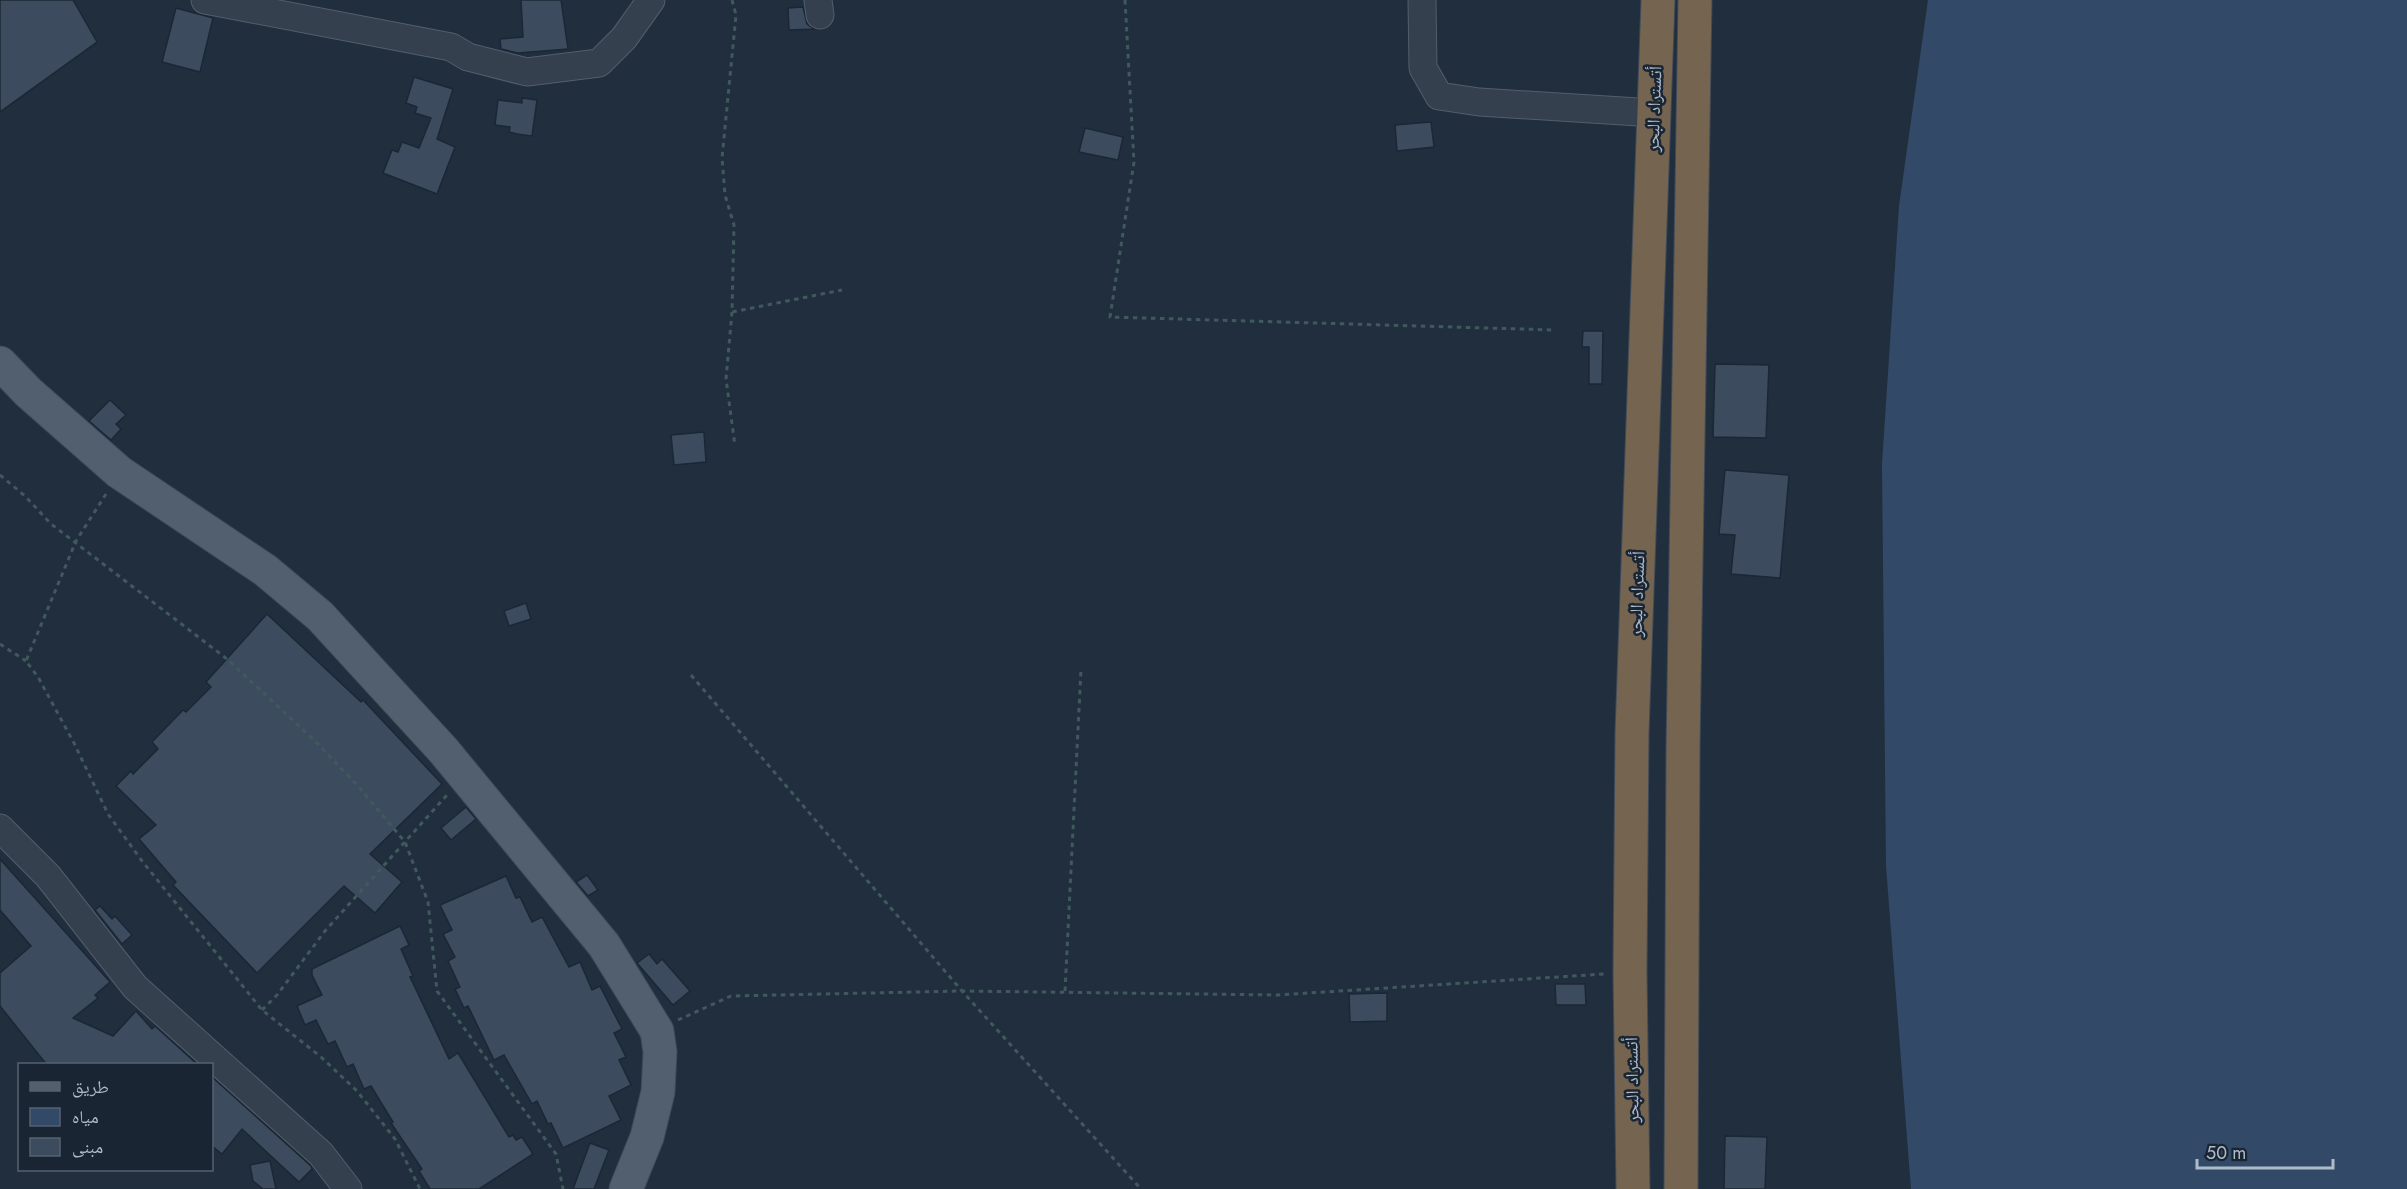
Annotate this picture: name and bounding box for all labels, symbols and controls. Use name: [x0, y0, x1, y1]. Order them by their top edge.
street label: أتستراد البحر: [1639, 66, 1668, 153]
street label: أتستراد البحر: [1622, 551, 1651, 638]
street label: أتستراد البحر: [1618, 1037, 1646, 1124]
legend: [18, 1063, 213, 1171]
text: طريق: [72, 1074, 109, 1100]
text: مياه: [72, 1104, 99, 1130]
scale bar: [2197, 1132, 2334, 1170]
text: مبنى: [72, 1134, 103, 1160]
text: 50 m: [2206, 1140, 2246, 1166]

